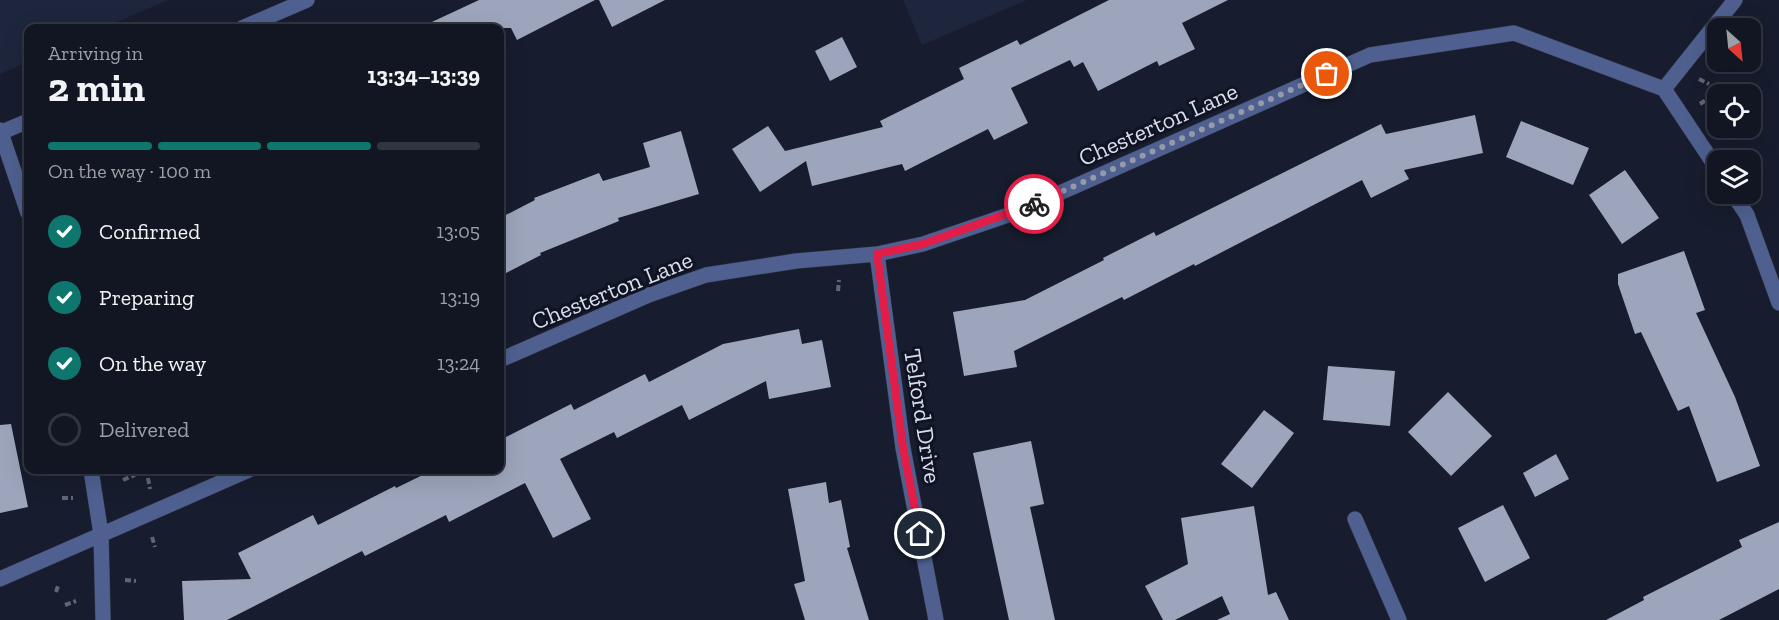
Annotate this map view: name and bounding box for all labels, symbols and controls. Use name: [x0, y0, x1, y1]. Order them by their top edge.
north arrow: [1707, 18, 1761, 72]
map controls: [1707, 18, 1761, 204]
text: Arriving in: [48, 41, 143, 65]
pin: [1301, 48, 1352, 99]
icon: bag: [1310, 57, 1343, 90]
text: 13:34–13:39: [367, 62, 480, 89]
text: 2 min: [48, 64, 145, 111]
street label: Chesterton Lane: [1074, 76, 1242, 172]
button: locate: [1707, 84, 1761, 138]
button: layers: [1707, 150, 1761, 204]
text: On the way · 100 m: [48, 159, 211, 183]
courier: [1004, 174, 1064, 234]
icon: bike: [1018, 188, 1051, 221]
icon: check: [48, 215, 81, 248]
text: Confirmed: [99, 218, 200, 245]
text: 13:05: [436, 219, 480, 243]
street label: Chesterton Lane: [527, 245, 697, 335]
icon: check: [48, 281, 81, 314]
text: Preparing: [99, 284, 194, 311]
text: 13:19: [440, 285, 480, 309]
icon: check: [48, 347, 81, 380]
street label: Telford Drive: [898, 347, 948, 485]
text: On the way: [99, 350, 206, 377]
text: 13:24: [437, 351, 480, 375]
text: Delivered: [99, 416, 189, 443]
pin: [894, 508, 945, 559]
icon: home: [903, 517, 936, 550]

